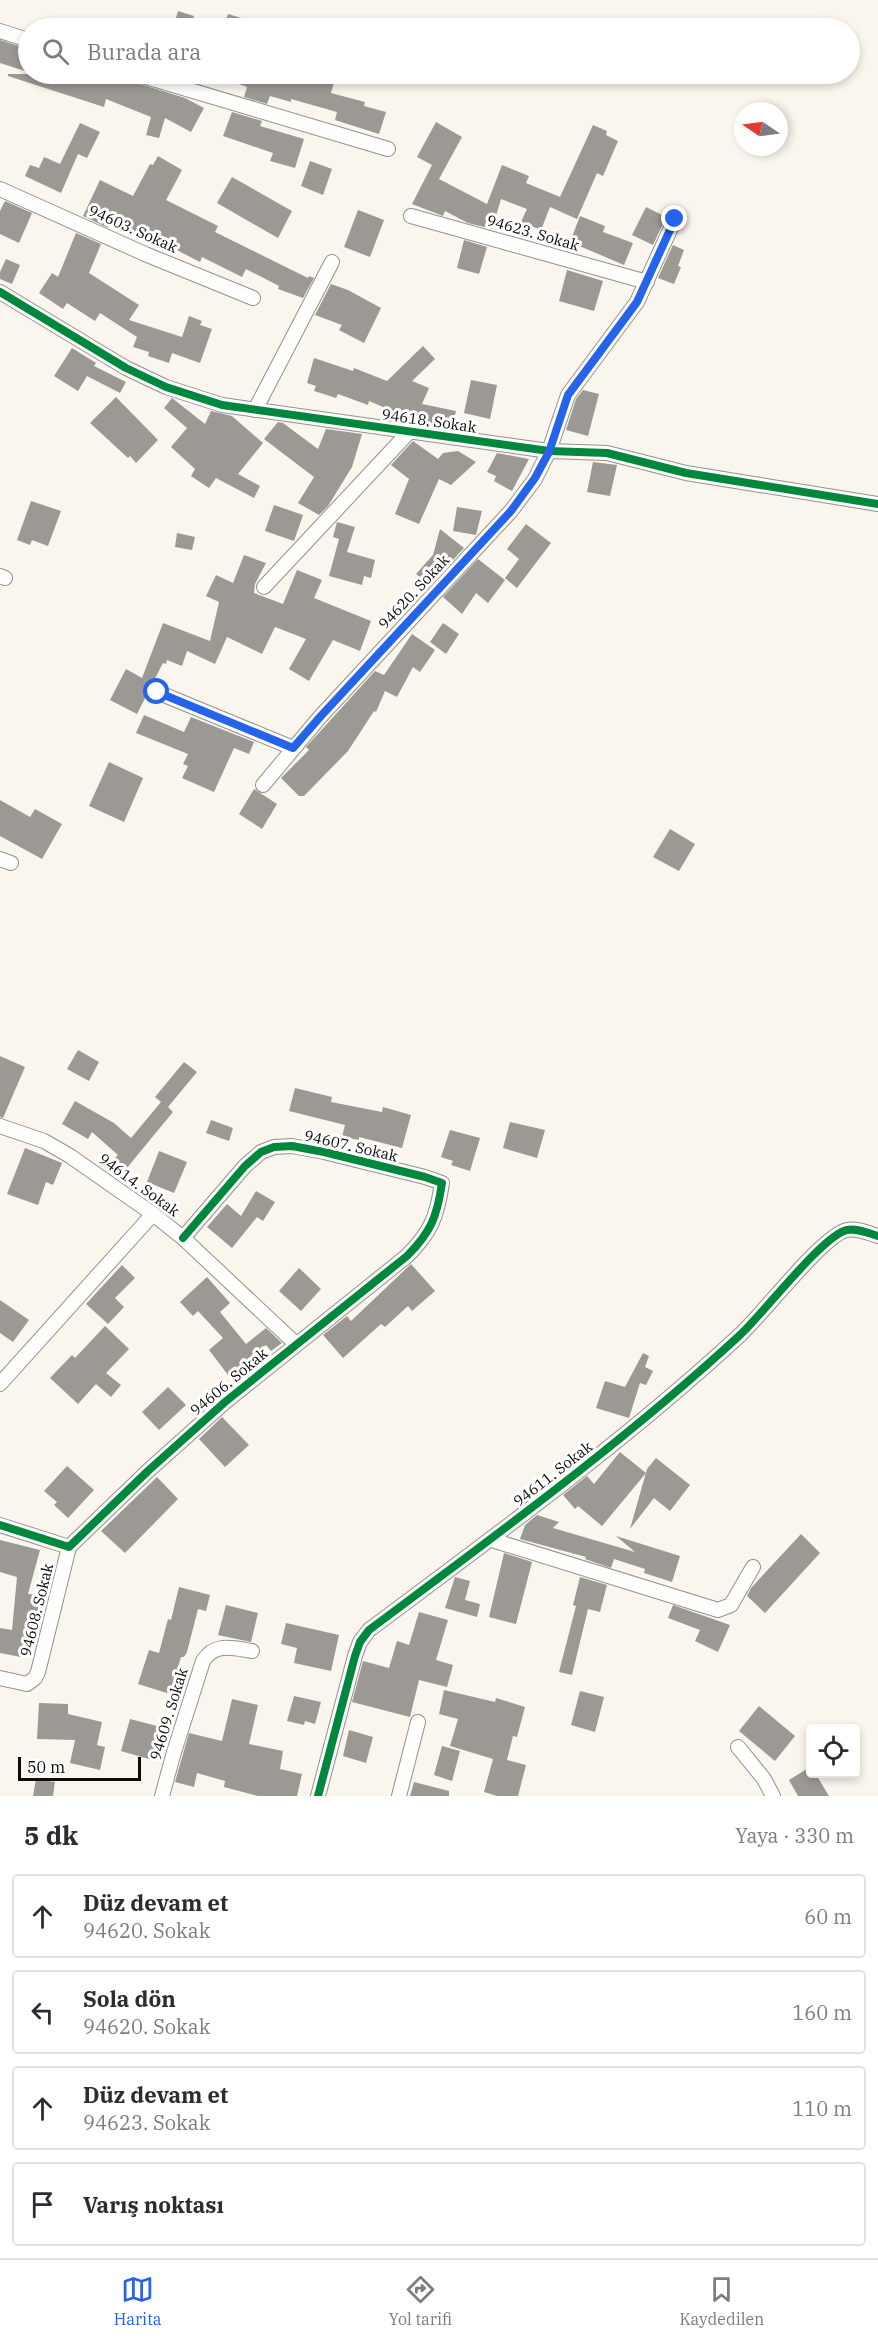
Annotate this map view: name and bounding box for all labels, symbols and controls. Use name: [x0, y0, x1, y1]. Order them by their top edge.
search box: [18, 18, 860, 84]
icon: search: [39, 35, 72, 68]
text: Burada ara: [87, 37, 201, 66]
north arrow: [734, 102, 788, 156]
street label: 94603. Sokak: [86, 200, 181, 257]
route end: [661, 205, 687, 231]
street label: 94623. Sokak: [485, 210, 582, 255]
street label: 94618. Sokak: [380, 404, 478, 437]
street label: 94620. Sokak: [374, 550, 453, 633]
route start: [143, 678, 169, 704]
street label: 94607. Sokak: [302, 1126, 400, 1166]
street label: 94614. Sokak: [95, 1149, 184, 1220]
street label: 94606. Sokak: [186, 1343, 272, 1420]
street label: 94611. Sokak: [509, 1437, 596, 1510]
street label: 94608. Sokak: [16, 1561, 57, 1659]
street label: 94609. Sokak: [145, 1665, 192, 1762]
map controls: [806, 1724, 860, 1778]
button: locate: [806, 1724, 860, 1778]
scale bar: [18, 1754, 141, 1782]
text: 50 m: [27, 1757, 65, 1777]
text: 5 dk: [24, 1818, 78, 1852]
text: Yaya · 330 m: [735, 1822, 854, 1849]
text: Düz devam et: [83, 1888, 228, 1917]
icon: ahead: [26, 1900, 59, 1933]
text: 60 m: [804, 1903, 852, 1930]
text: 94620. Sokak: [83, 1917, 210, 1944]
text: Sola dön: [83, 1984, 176, 2013]
icon: left: [26, 1996, 59, 2029]
text: 160 m: [792, 1999, 852, 2026]
text: 94620. Sokak: [83, 2013, 210, 2040]
text: Düz devam et: [83, 2080, 228, 2109]
icon: ahead: [26, 2092, 59, 2125]
text: 110 m: [792, 2095, 852, 2122]
text: 94623. Sokak: [83, 2109, 210, 2136]
icon: arrive: [26, 2188, 59, 2221]
text: Varış noktası: [83, 2190, 224, 2219]
tab: Harita: [114, 2273, 162, 2329]
tab: Yol tarifi: [389, 2273, 452, 2329]
tab: Kaydedilen: [679, 2273, 764, 2329]

